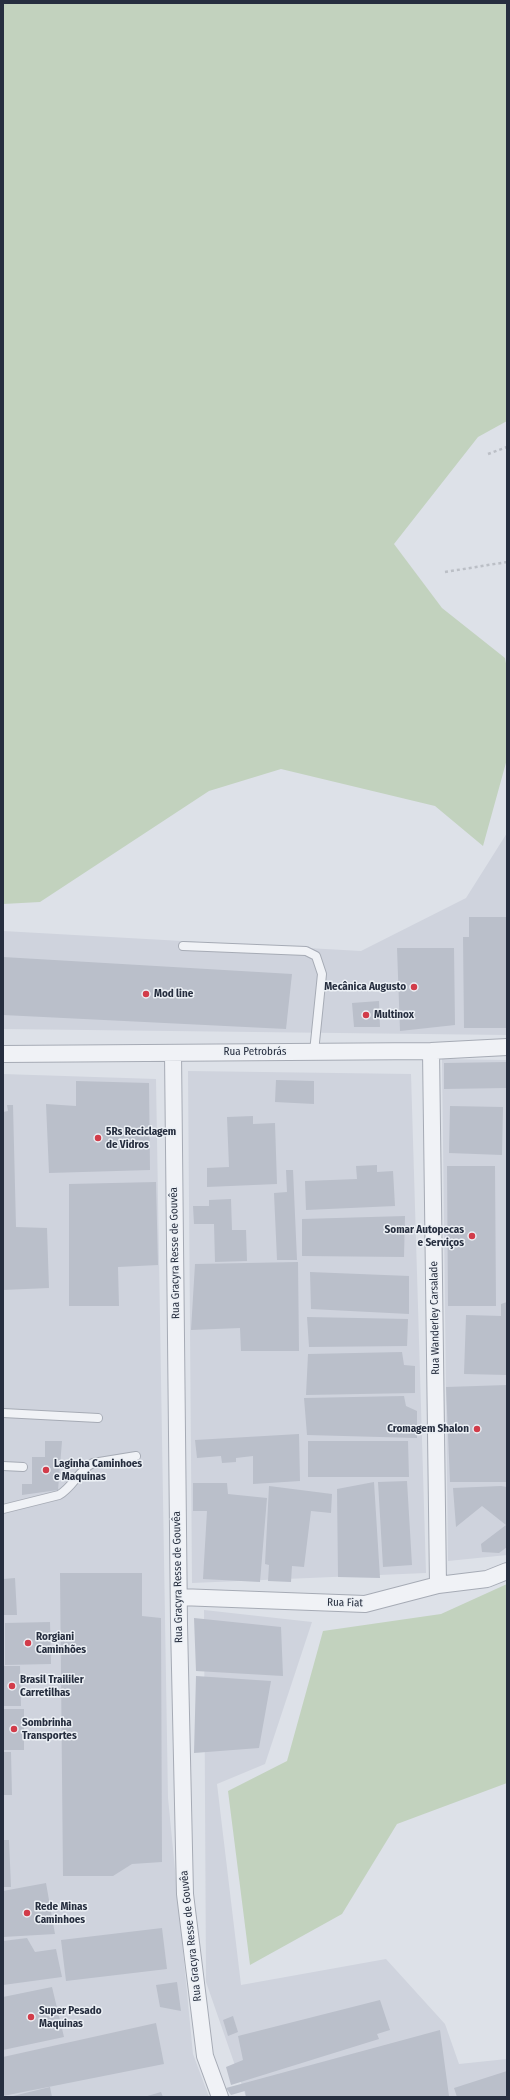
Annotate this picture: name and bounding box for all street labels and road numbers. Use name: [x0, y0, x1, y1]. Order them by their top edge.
street label: Rua Petrobrás: [224, 1045, 286, 1059]
street label: Rua Gracyra Resse de Gouvêa: [167, 1187, 183, 1319]
street label: Rua Wanderley Carsalade: [427, 1261, 443, 1375]
street label: Rua Gracyra Resse de Gouvêa: [170, 1511, 186, 1643]
street label: Rua Fiat: [327, 1596, 363, 1610]
street label: Rua Gracyra Resse de Gouvêa: [178, 1870, 204, 2002]

